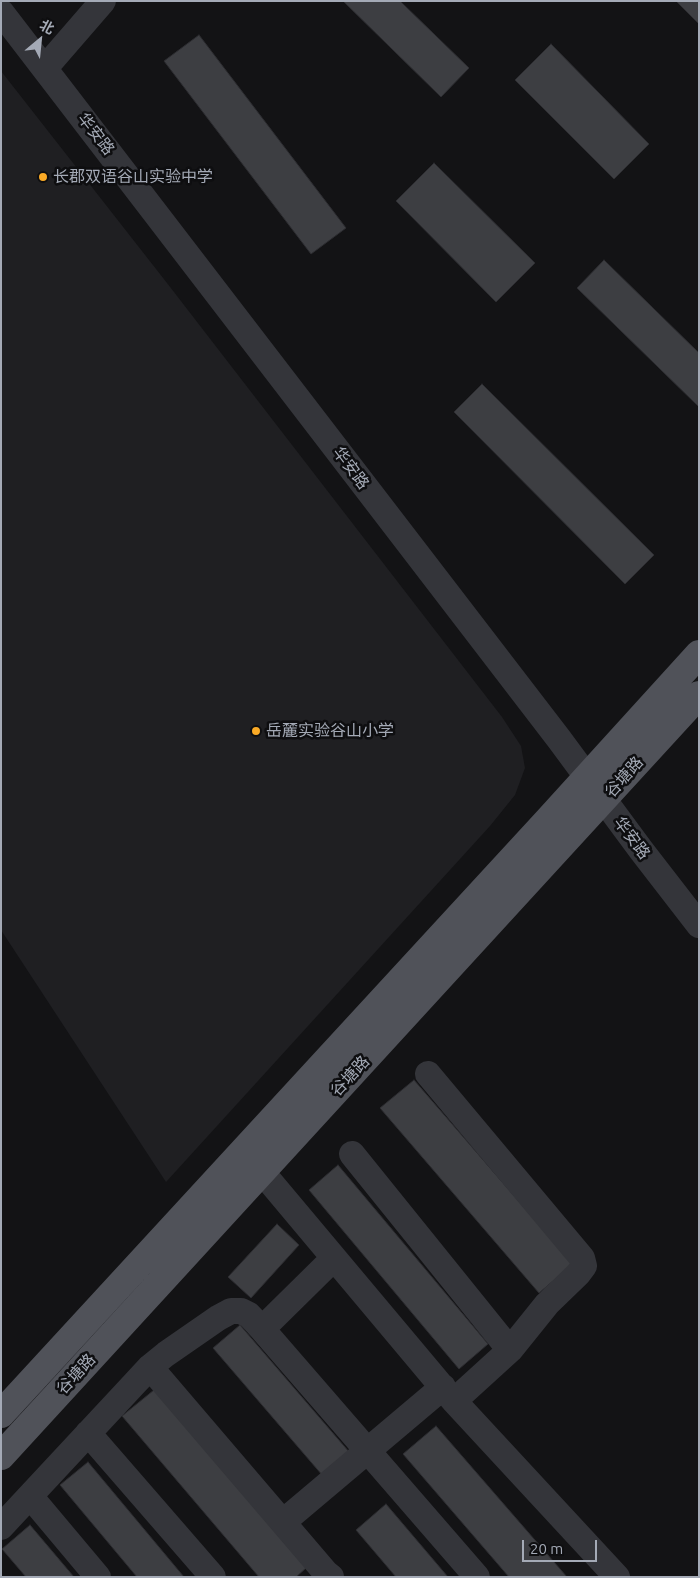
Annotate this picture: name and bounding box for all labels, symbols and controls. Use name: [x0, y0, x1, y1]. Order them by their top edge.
north arrow: [15, 15, 65, 65]
text: 北: [37, 16, 57, 37]
street label: 华安路: [74, 109, 118, 159]
place label: 长郡双语谷山实验中学: [53, 167, 213, 187]
marker: 长郡双语谷山实验中学: [37, 171, 49, 183]
street label: 华安路: [329, 443, 373, 493]
place label: 岳麓实验谷山小学: [266, 721, 394, 741]
marker: 岳麓实验谷山小学: [250, 725, 262, 737]
street label: 谷塘路: [601, 753, 647, 801]
street label: 华安路: [610, 813, 654, 863]
street label: 谷塘路: [327, 1052, 373, 1100]
street label: 谷塘路: [53, 1350, 99, 1398]
scale bar: [525, 1530, 600, 1562]
text: 20 m: [530, 1540, 563, 1557]

